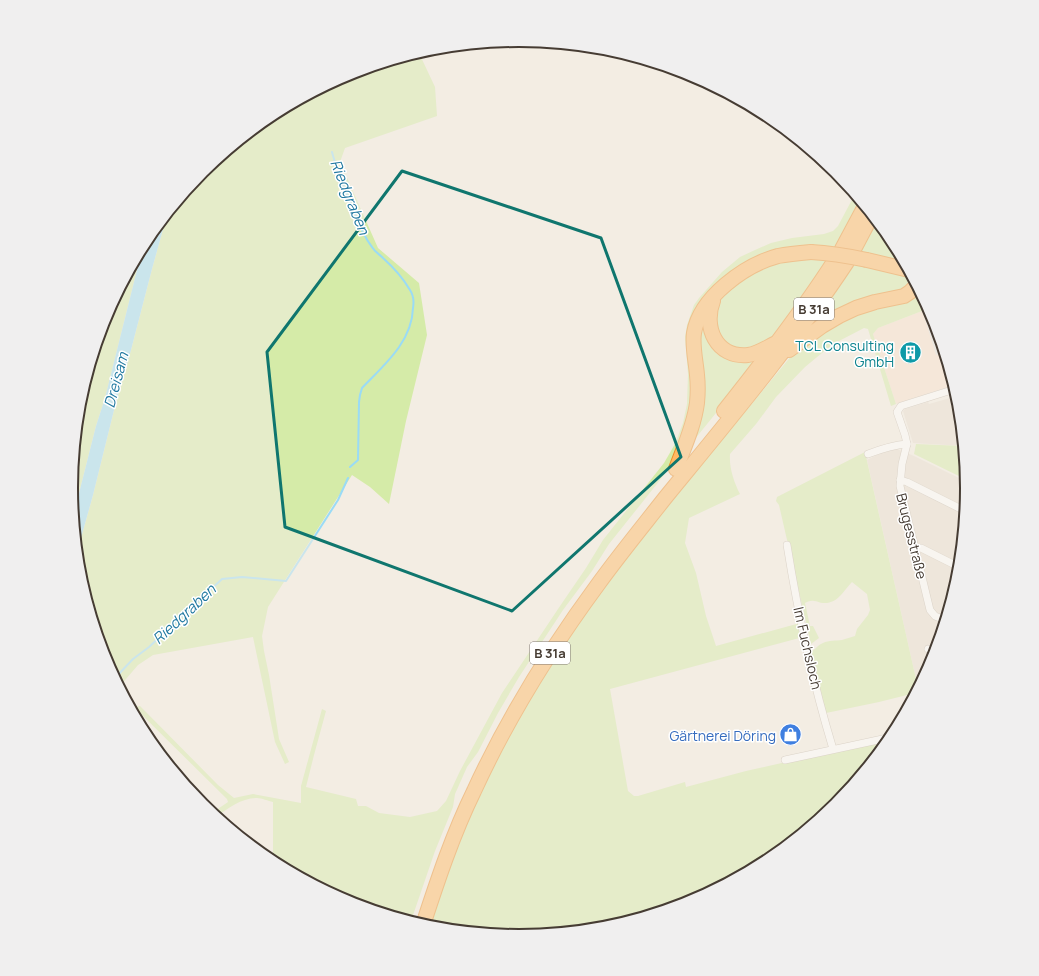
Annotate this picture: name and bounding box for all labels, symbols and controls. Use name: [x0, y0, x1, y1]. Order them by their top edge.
water label: Riedgraben: [325, 156, 375, 239]
road number: B 31a: [794, 298, 834, 320]
place label: TCL Consulting GmbH: [795, 336, 894, 371]
building icon: TCL Consulting GmbH: [897, 340, 923, 366]
water label: Dreisam: [99, 349, 134, 410]
street label: Brugesstraße: [892, 491, 932, 581]
water label: Riedgraben: [148, 579, 221, 649]
street label: Im Fuchsloch: [789, 605, 827, 691]
road number: B 31a: [530, 642, 570, 664]
shop icon: Gärtnerei Döring: [778, 722, 804, 748]
place label: Gärtnerei Döring: [669, 726, 776, 745]

